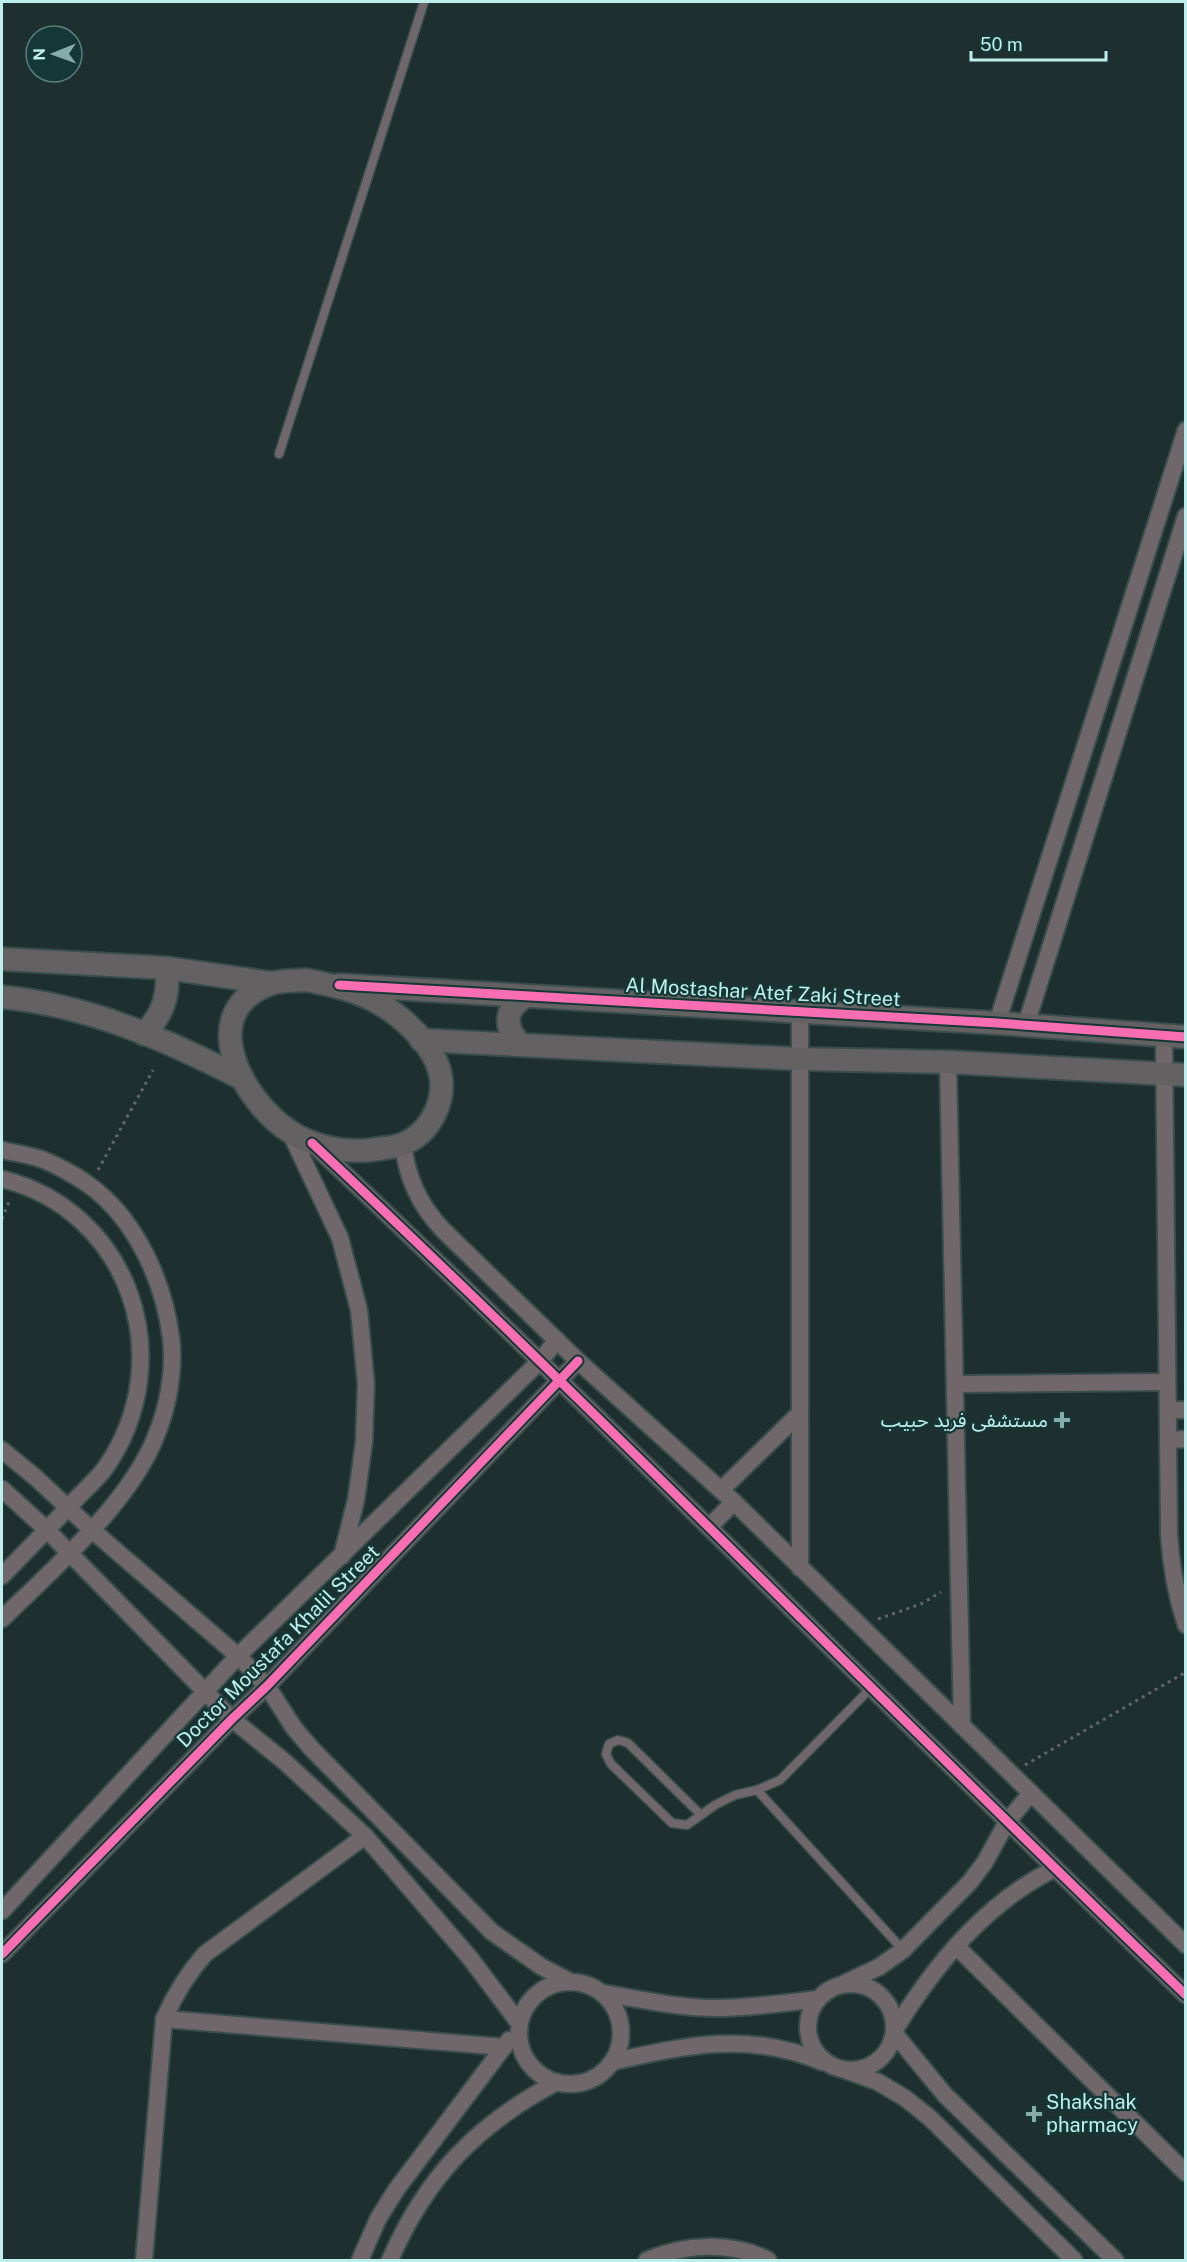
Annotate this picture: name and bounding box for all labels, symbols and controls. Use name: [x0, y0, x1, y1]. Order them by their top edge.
north arrow: [24, 24, 84, 84]
scale bar: [971, 24, 1106, 62]
text: 50 m: [980, 34, 1023, 55]
text: N: [30, 48, 49, 61]
street label: Al Mostashar Atef Zaki Street: [625, 973, 901, 1011]
place label: مستشفى فريد حبيب: [881, 1408, 1048, 1432]
marker: مستشفى فريد حبيب: [1053, 1411, 1071, 1429]
street label: Doctor Moustafa Khalil Street: [172, 1540, 384, 1752]
place label: Shakshak pharmacy: [1046, 2090, 1138, 2137]
marker: Shakshak pharmacy: [1027, 2107, 1041, 2121]

